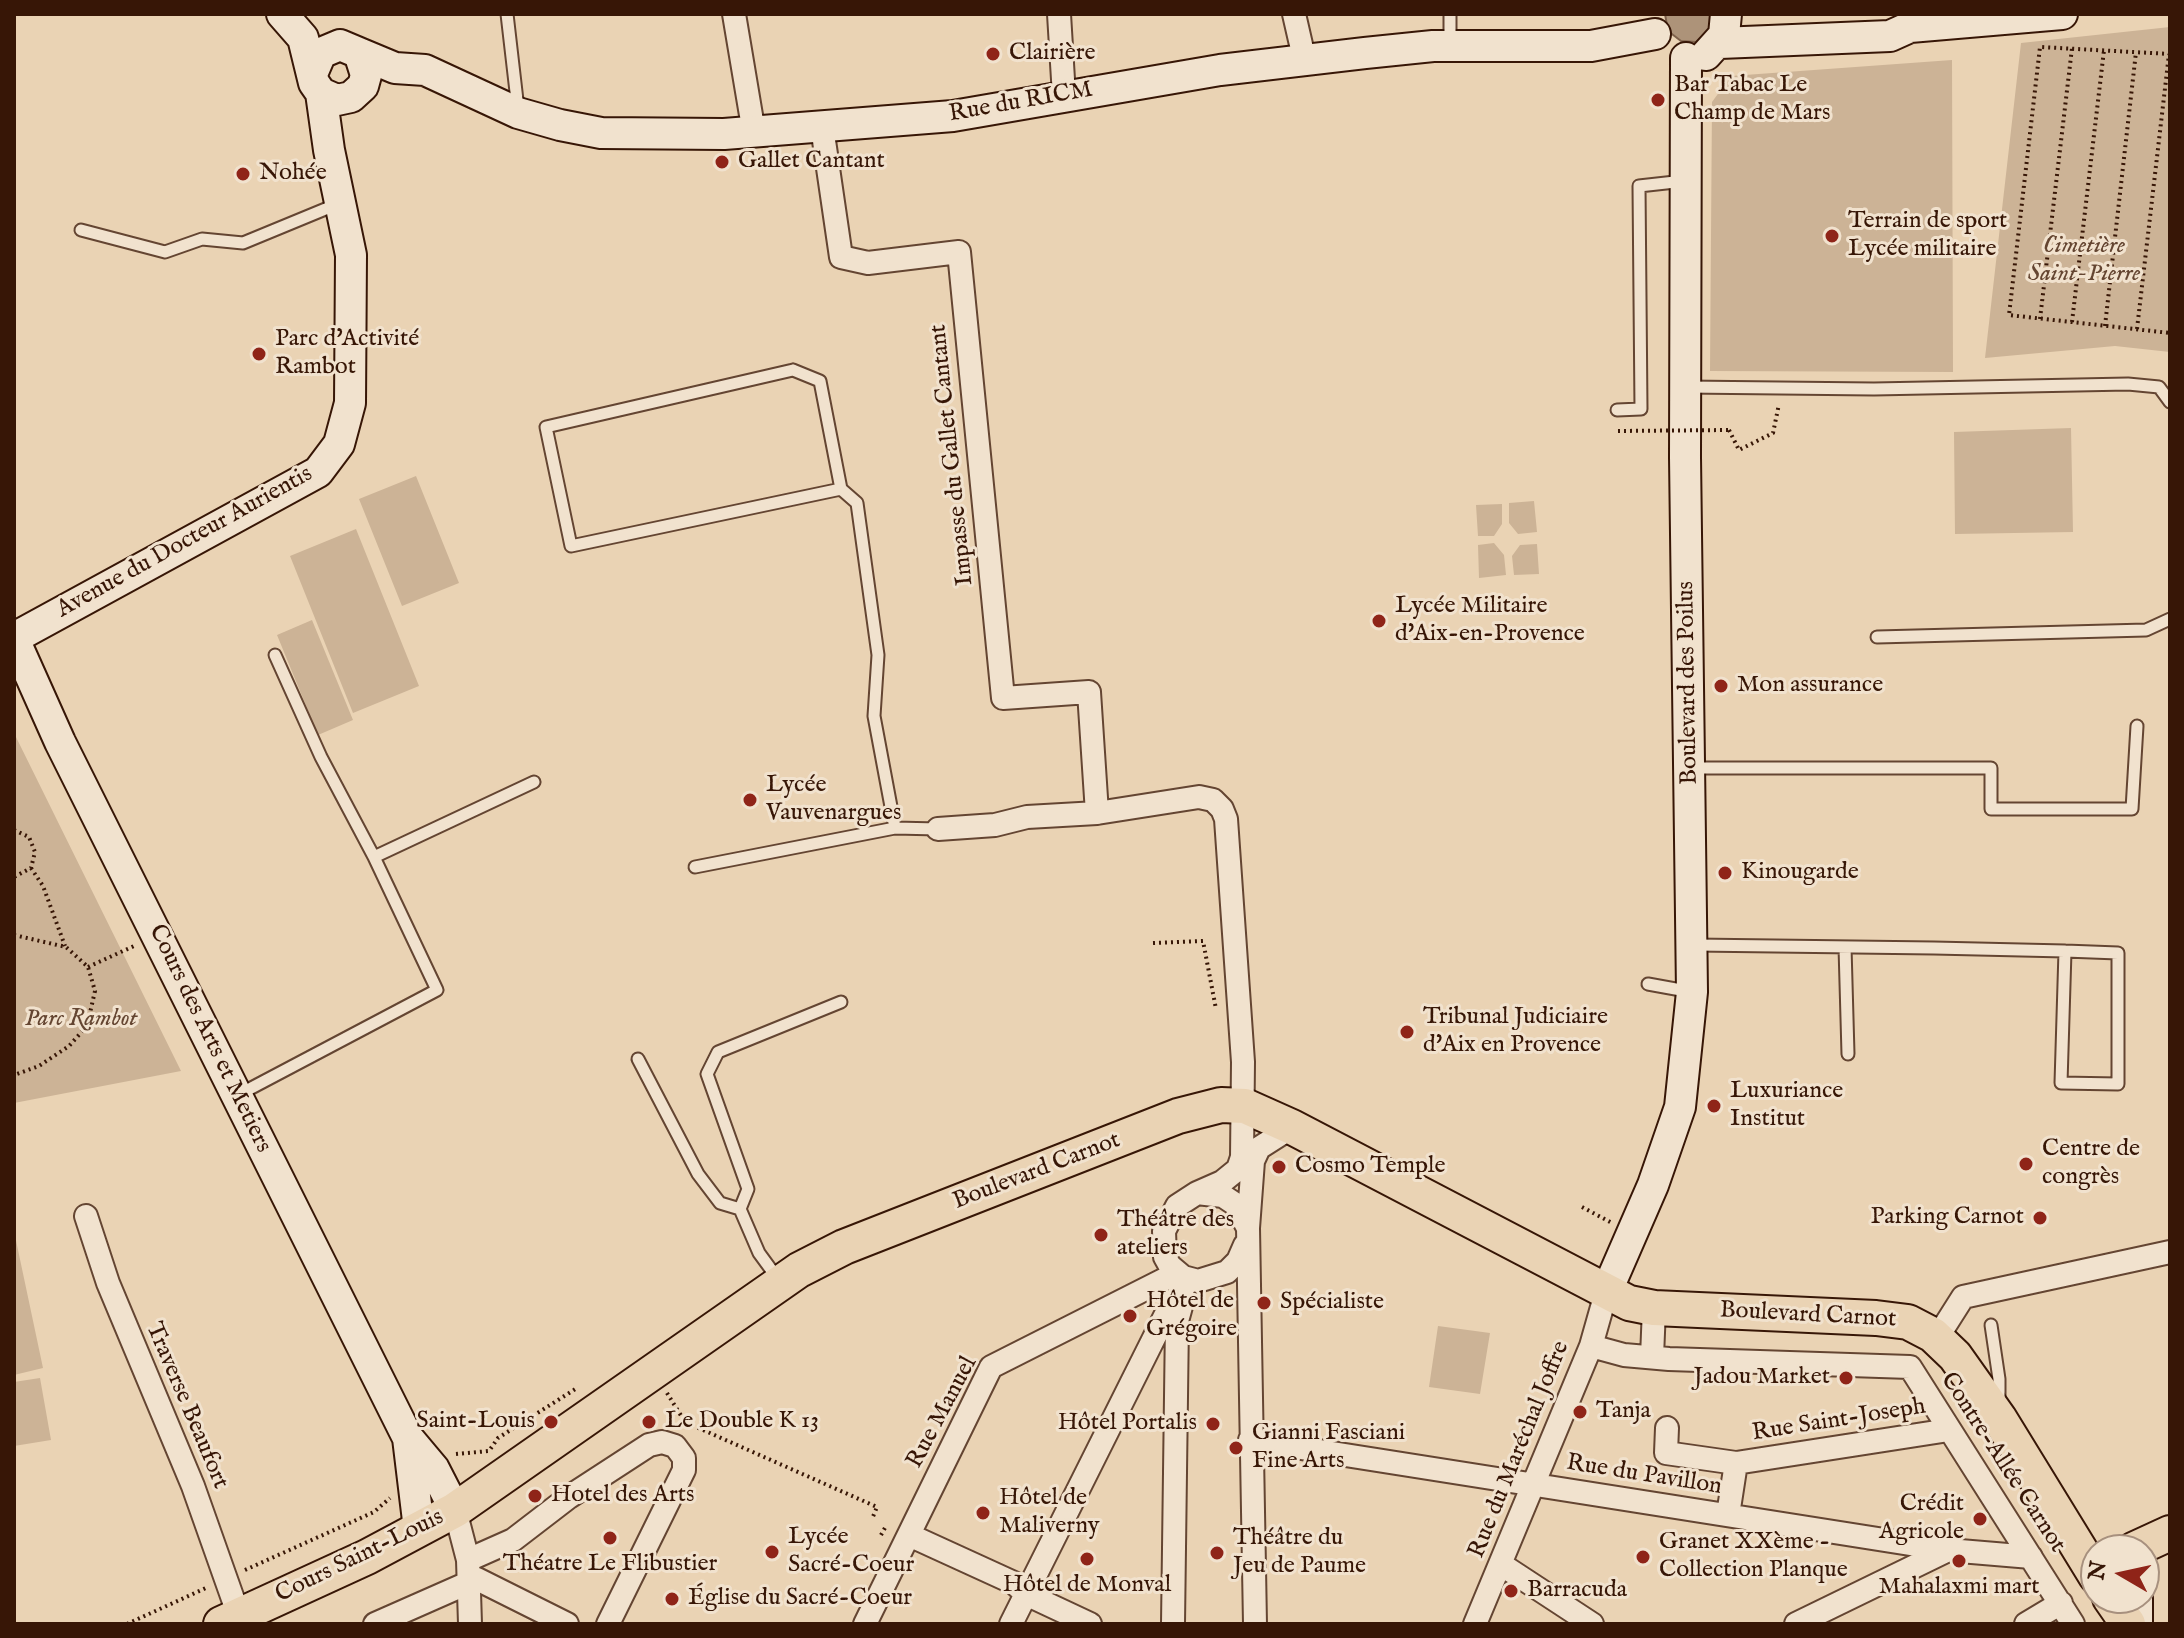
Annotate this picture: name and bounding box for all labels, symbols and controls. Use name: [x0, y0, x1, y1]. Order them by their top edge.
place label: Clairière: [1009, 40, 1095, 68]
marker: Clairière: [984, 45, 1002, 63]
place label: Bar Tabac Le Champ de Mars: [1674, 72, 1830, 128]
street label: Rue du RICM: [947, 76, 1095, 130]
marker: Bar Tabac Le Champ de Mars: [1649, 91, 1667, 109]
place label: Gallet Cantant: [738, 148, 885, 176]
marker: Gallet Cantant: [713, 153, 731, 171]
place label: Nohée: [259, 160, 327, 188]
marker: Nohée: [234, 165, 252, 183]
place label: Terrain de sport Lycée militaire: [1848, 208, 2007, 264]
marker: Terrain de sport Lycée militaire: [1823, 227, 1841, 245]
park label: Cimetière Saint-Pierre: [2028, 233, 2140, 289]
street label: Impasse du Gallet Cantant: [925, 323, 981, 587]
place label: Parc d'Activité Rambot: [275, 326, 419, 382]
marker: Parc d'Activité Rambot: [250, 345, 268, 363]
street label: Avenue du Docteur Aurientis: [52, 461, 318, 625]
street label: Boulevard des Poilus: [1673, 581, 1705, 785]
place label: Lycée Militaire d'Aix-en-Provence: [1395, 593, 1585, 649]
marker: Lycée Militaire d'Aix-en-Provence: [1370, 612, 1388, 630]
place label: Mon assurance: [1737, 672, 1883, 700]
marker: Mon assurance: [1712, 677, 1730, 695]
place label: Lycée Vauvenargues: [766, 772, 901, 828]
marker: Lycée Vauvenargues: [741, 791, 759, 809]
place label: Kinougarde: [1741, 859, 1859, 887]
marker: Kinougarde: [1716, 864, 1734, 882]
street label: Cours des Arts et Metiers: [141, 920, 277, 1158]
place label: Tribunal Judiciaire d'Aix en Provence: [1423, 1004, 1608, 1060]
park label: Parc Rambot: [25, 1006, 137, 1034]
marker: Tribunal Judiciaire d'Aix en Provence: [1398, 1023, 1416, 1041]
place label: Luxuriance Institut: [1730, 1078, 1843, 1134]
marker: Luxuriance Institut: [1705, 1097, 1723, 1115]
street label: Boulevard Carnot: [949, 1127, 1125, 1217]
place label: Centre de congrès: [2042, 1136, 2140, 1192]
place label: Cosmo Temple: [1295, 1153, 1445, 1181]
marker: Centre de congrès: [2017, 1155, 2035, 1173]
marker: Cosmo Temple: [1270, 1158, 1288, 1176]
place label: Parking Carnot: [1871, 1204, 2024, 1232]
place label: Théâtre des ateliers: [1117, 1207, 1234, 1263]
marker: Parking Carnot: [2031, 1209, 2049, 1227]
marker: Théâtre des ateliers: [1092, 1226, 1110, 1244]
place label: Hôtel de Grégoire: [1146, 1288, 1237, 1344]
place label: Spécialiste: [1280, 1289, 1384, 1317]
marker: Spécialiste: [1255, 1294, 1273, 1312]
street label: Boulevard Carnot: [1719, 1297, 1897, 1335]
marker: Hôtel de Grégoire: [1121, 1307, 1139, 1325]
street label: Traverse Beaufort: [138, 1319, 234, 1493]
street label: Rue du Maréchal Joffre: [1463, 1337, 1577, 1563]
street label: Rue Manuel: [902, 1352, 984, 1474]
place label: Jadou Market: [1694, 1364, 1830, 1392]
street label: Contre-Allée Carnot: [1933, 1368, 2071, 1558]
marker: Jadou Market: [1837, 1369, 1855, 1387]
street label: Rue Saint-Joseph: [1750, 1393, 1928, 1449]
place label: Tanja: [1596, 1398, 1651, 1426]
marker: Tanja: [1571, 1403, 1589, 1421]
place label: Saint-Louis: [416, 1408, 535, 1436]
place label: Le Double K 13: [665, 1408, 819, 1436]
place label: Hôtel Portalis: [1058, 1410, 1197, 1438]
marker: Saint-Louis: [542, 1413, 560, 1431]
marker: Le Double K 13: [640, 1413, 658, 1431]
marker: Hôtel Portalis: [1204, 1415, 1222, 1433]
place label: Gianni Fasciani Fine Arts: [1252, 1420, 1405, 1476]
marker: Gianni Fasciani Fine Arts: [1227, 1439, 1245, 1457]
street label: Rue du Pavillon: [1564, 1450, 1724, 1502]
place label: Hotel des Arts: [551, 1482, 694, 1510]
place label: Hôtel de Maliverny: [999, 1485, 1100, 1541]
marker: Hotel des Arts: [526, 1487, 544, 1505]
place label: Crédit Agricole: [1879, 1491, 1964, 1547]
street label: Cours Saint-Louis: [271, 1504, 449, 1610]
marker: Hôtel de Maliverny: [974, 1504, 992, 1522]
marker: Crédit Agricole: [1971, 1510, 1989, 1528]
place label: Lycée Sacré-Coeur: [788, 1524, 914, 1580]
place label: Théâtre du Jeu de Paume: [1233, 1525, 1366, 1581]
marker: Théatre Le Flibustier: [601, 1529, 619, 1547]
place label: Granet XXème - Collection Planque: [1659, 1529, 1848, 1585]
north arrow: [2080, 1534, 2160, 1614]
marker: Lycée Sacré-Coeur: [763, 1543, 781, 1561]
marker: Théâtre du Jeu de Paume: [1208, 1544, 1226, 1562]
marker: Granet XXème - Collection Planque: [1634, 1548, 1652, 1566]
marker: Hôtel de Monval: [1078, 1550, 1096, 1568]
place label: Théatre Le Flibustier: [503, 1551, 717, 1579]
marker: Mahalaxmi mart: [1950, 1552, 1968, 1570]
text: N: [2083, 1559, 2114, 1582]
place label: Hôtel de Monval: [1003, 1572, 1171, 1600]
place label: Mahalaxmi mart: [1879, 1574, 2039, 1602]
place label: Barracuda: [1527, 1577, 1627, 1605]
marker: Barracuda: [1502, 1582, 1520, 1600]
place label: Église du Sacré-Coeur: [688, 1585, 912, 1613]
marker: Église du Sacré-Coeur: [663, 1590, 681, 1608]

